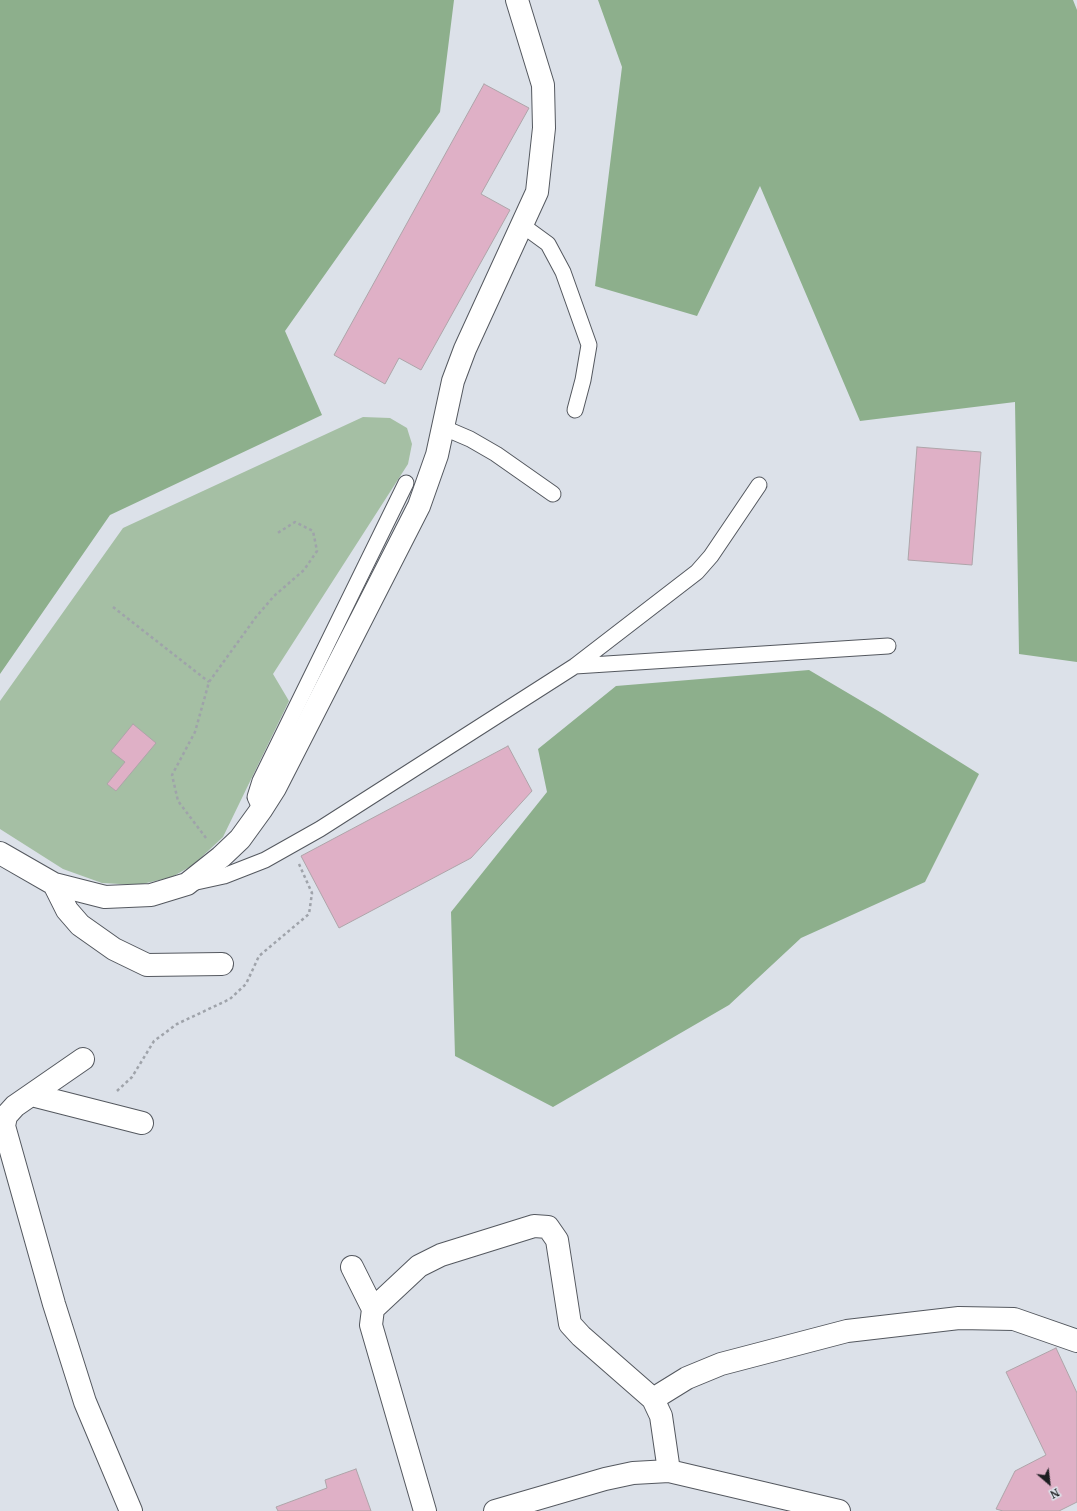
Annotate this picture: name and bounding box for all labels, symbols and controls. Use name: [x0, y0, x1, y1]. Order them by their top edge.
north arrow: [1029, 1463, 1069, 1503]
text: N: [1048, 1485, 1062, 1502]

